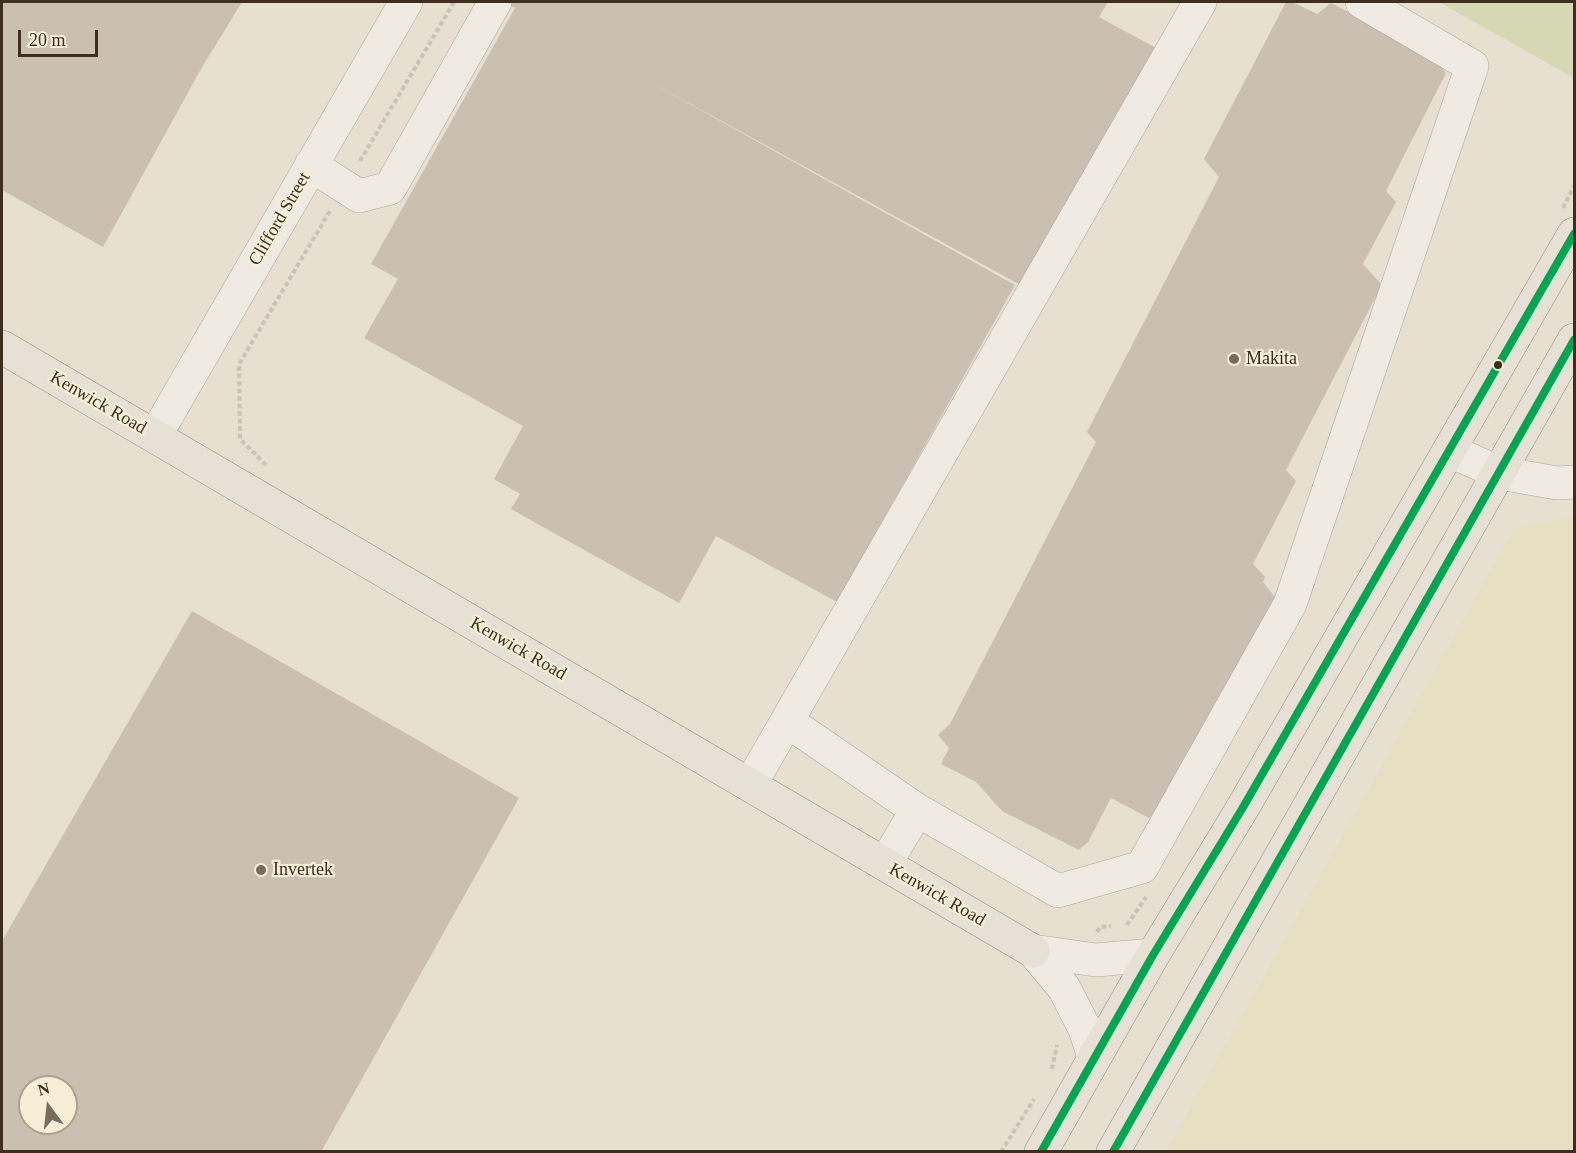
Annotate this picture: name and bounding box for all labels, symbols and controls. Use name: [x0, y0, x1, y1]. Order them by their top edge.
scale bar: [21, 18, 100, 56]
text: 20 m: [29, 30, 66, 50]
street label: Clifford Street: [245, 169, 315, 269]
place label: Makita: [1246, 348, 1297, 370]
marker: Makita: [1227, 352, 1241, 366]
unlabelled marker: [1492, 359, 1504, 371]
street label: Kenwick Road: [46, 367, 150, 439]
street label: Kenwick Road: [466, 613, 570, 685]
place label: Invertek: [273, 859, 333, 881]
street label: Kenwick Road: [885, 859, 989, 931]
marker: Invertek: [254, 863, 268, 877]
north arrow: [18, 1075, 78, 1135]
text: N: [36, 1079, 52, 1099]

